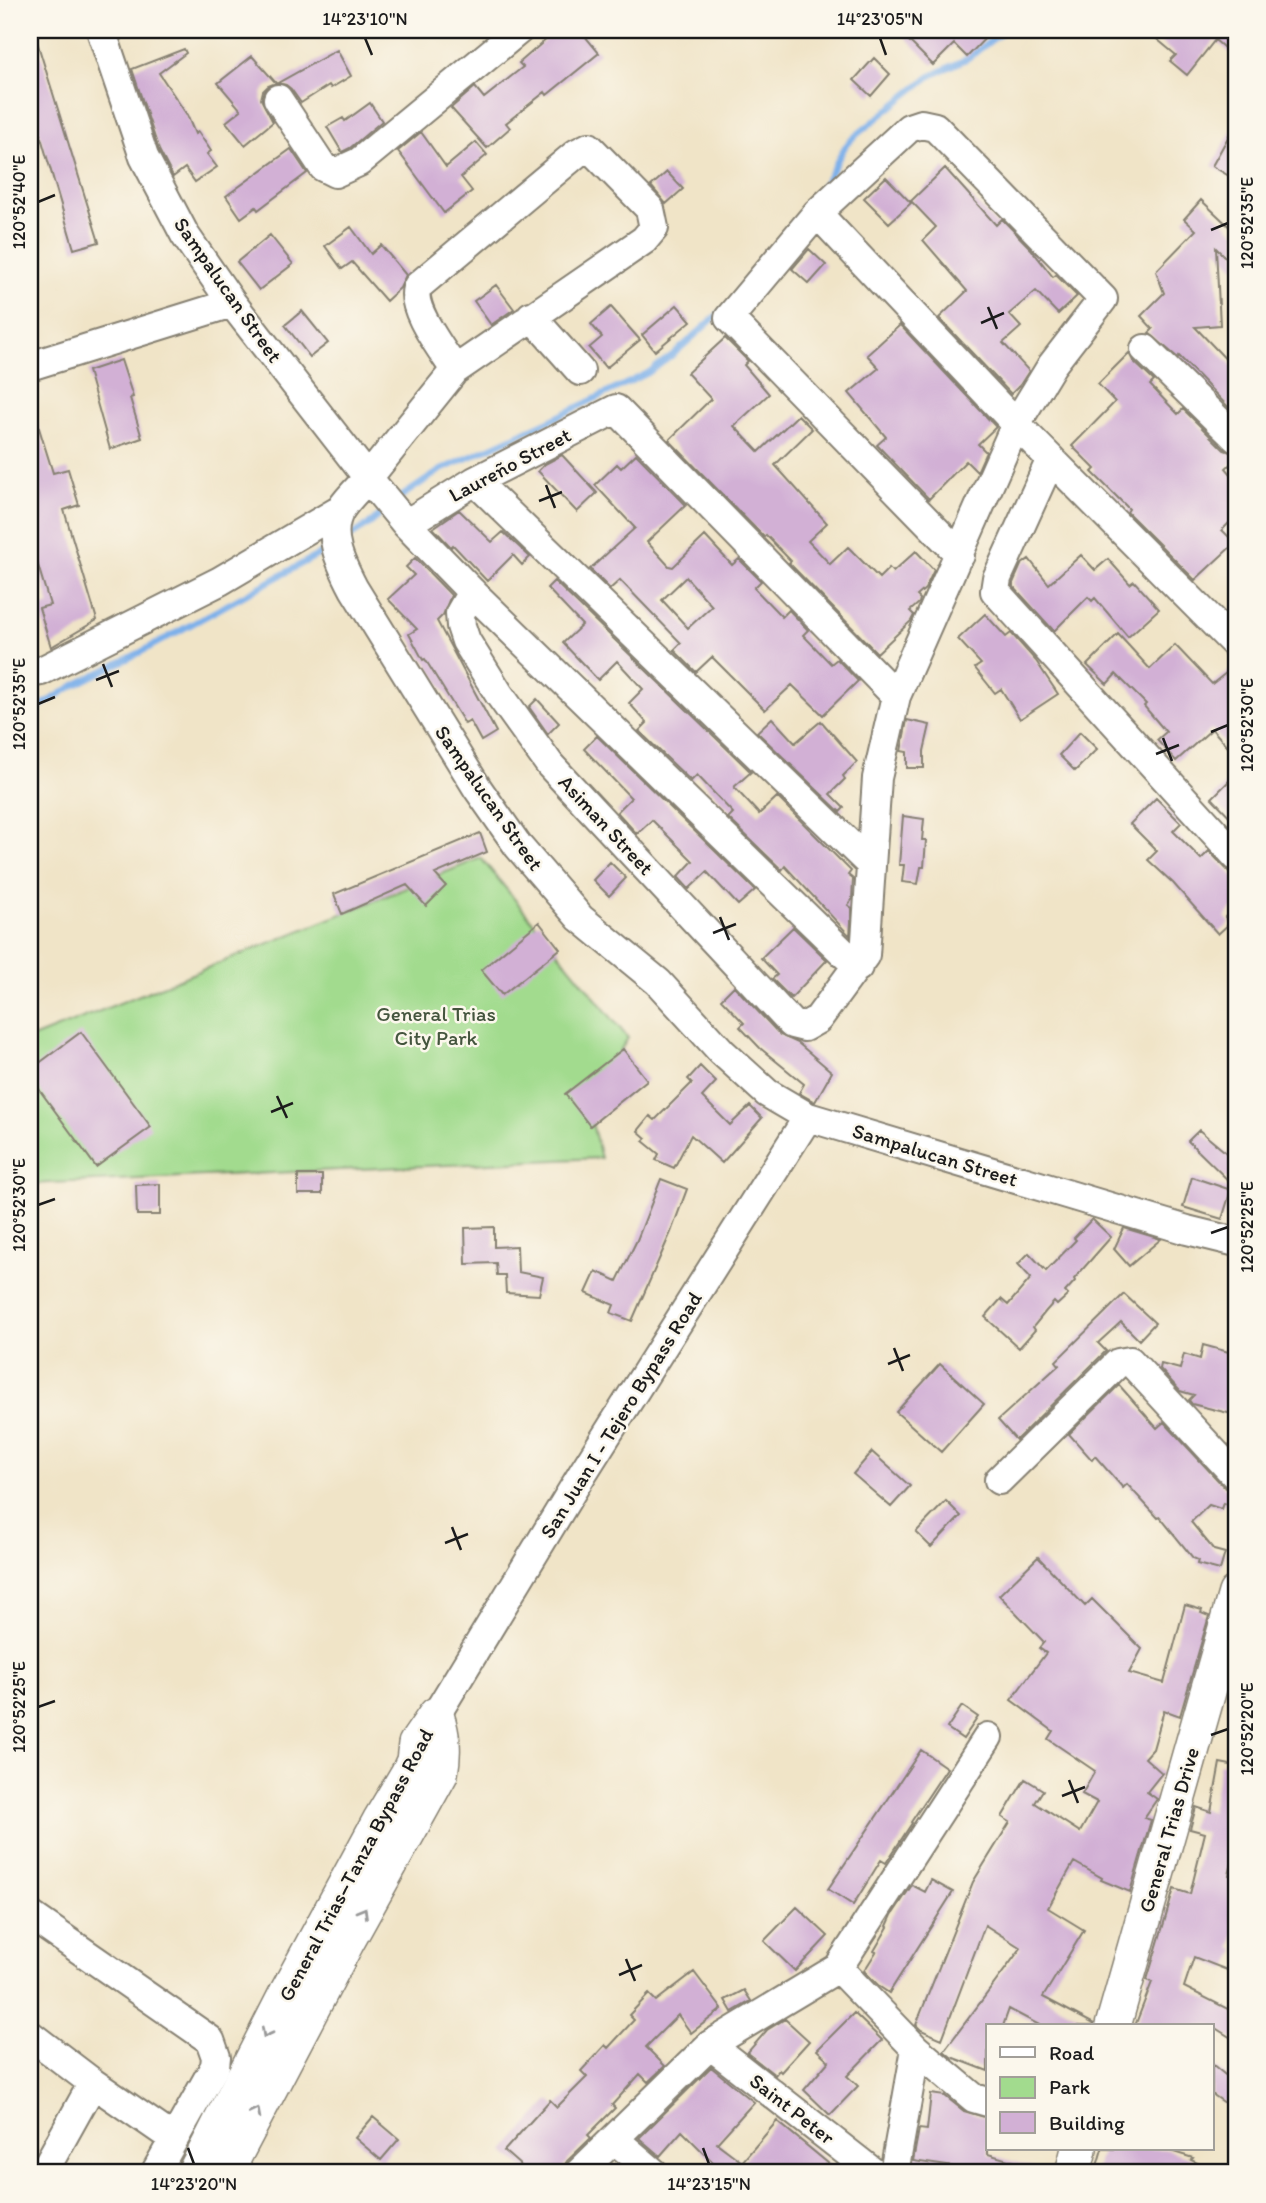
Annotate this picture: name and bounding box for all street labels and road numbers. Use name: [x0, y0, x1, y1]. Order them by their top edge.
street label: Sampalucan Street: [169, 212, 288, 367]
street label: Laureño Street: [444, 422, 575, 507]
street label: Sampalucan Street: [430, 720, 549, 875]
street label: Asiman Street: [554, 769, 659, 880]
street label: Sampalucan Street: [850, 1118, 1021, 1192]
street label: San Juan I - Tejero Bypass Road: [534, 1286, 707, 1543]
street label: General Trias–Tanza Bypass Road: [273, 1724, 439, 2005]
street label: General Trias Drive: [1133, 1744, 1204, 1915]
street label: Saint Peter: [745, 2068, 840, 2150]

